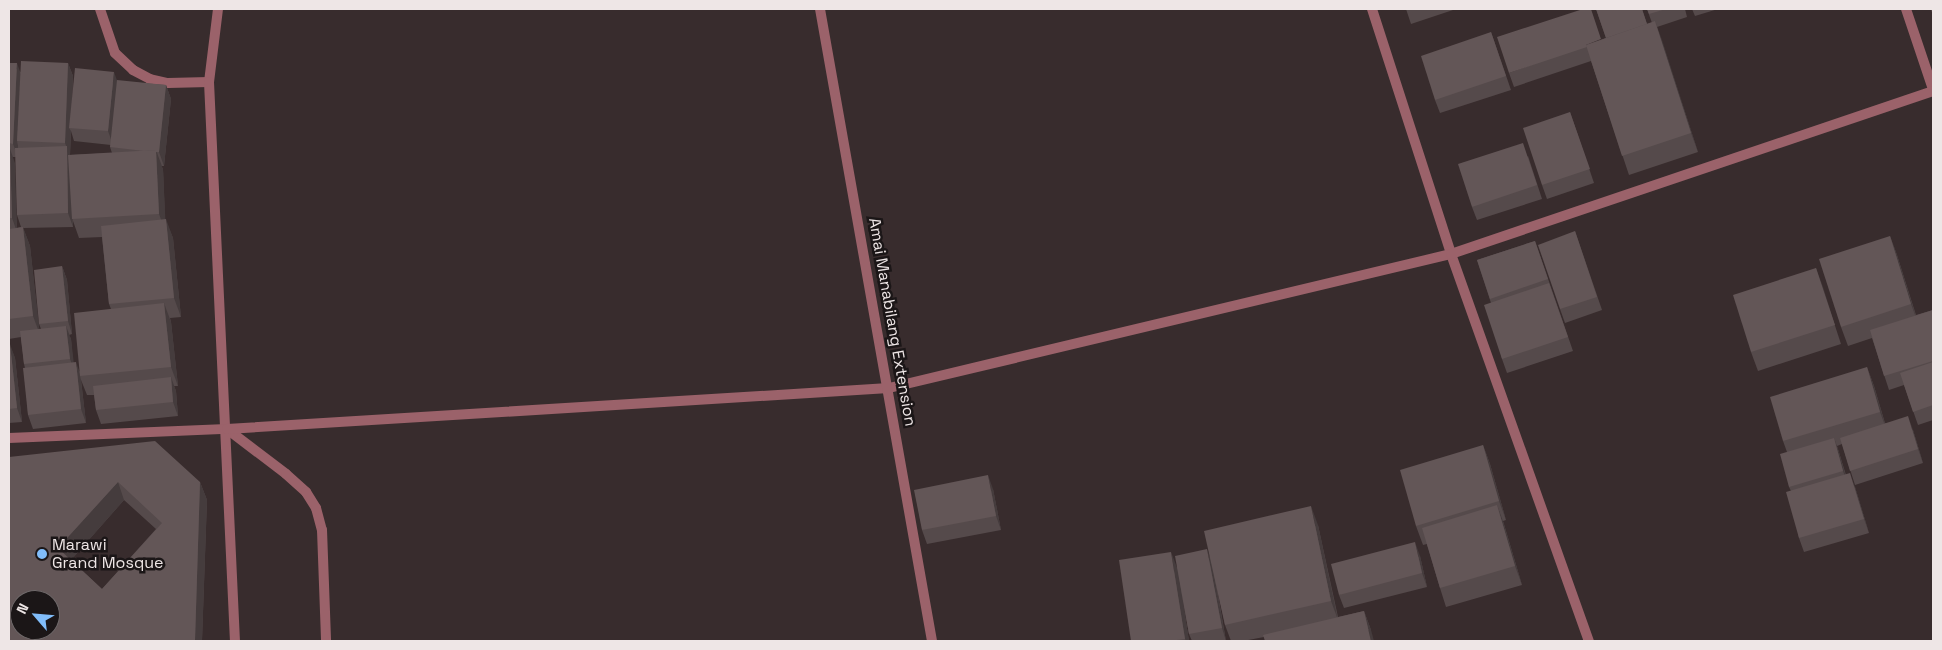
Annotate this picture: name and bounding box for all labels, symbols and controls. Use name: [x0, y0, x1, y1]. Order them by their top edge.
street label: Amai Manabilang Extension: [864, 216, 920, 428]
place label: Marawi Grand Mosque: [52, 535, 163, 573]
marker: Marawi Grand Mosque: [36, 548, 48, 560]
north arrow: [10, 590, 60, 640]
text: N: [12, 600, 33, 617]

